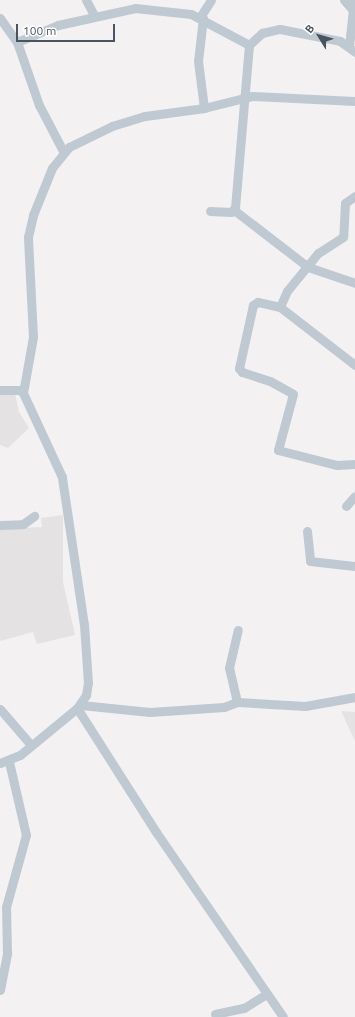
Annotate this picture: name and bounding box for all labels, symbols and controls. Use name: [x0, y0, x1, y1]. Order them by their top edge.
scale bar: [18, 16, 117, 42]
north arrow: [299, 16, 339, 56]
text: B: [302, 22, 316, 35]
text: 100 m: [23, 24, 56, 37]

